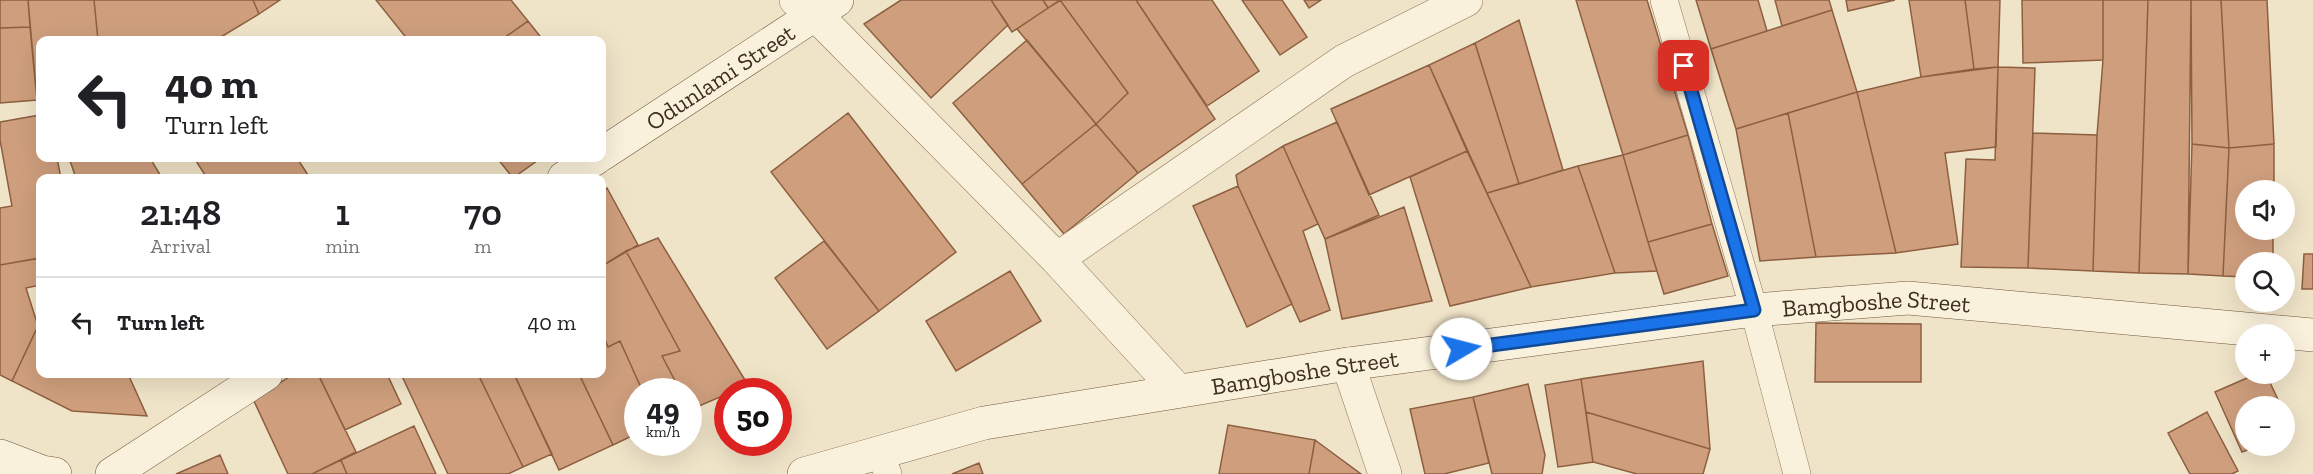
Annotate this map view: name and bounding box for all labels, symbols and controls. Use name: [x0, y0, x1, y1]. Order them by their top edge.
street label: Odunlami Street: [640, 17, 800, 136]
pin: [1658, 40, 1709, 91]
icon: arrive: [1667, 49, 1700, 82]
text: 40 m: [165, 58, 258, 109]
icon: left: [66, 60, 144, 138]
text: Turn left: [165, 109, 268, 141]
map controls: [2235, 180, 2295, 456]
button: sound: [2235, 180, 2295, 240]
text: 21:48: [140, 191, 221, 234]
text: 1: [335, 191, 350, 234]
text: 70: [464, 191, 502, 234]
text: Arrival: [151, 234, 211, 258]
text: min: [325, 234, 360, 258]
text: m: [474, 234, 492, 258]
button: search: [2235, 252, 2295, 312]
street label: Bamgboshe Street: [1781, 284, 1972, 322]
icon: left: [66, 306, 99, 339]
text: Turn left: [117, 309, 204, 336]
text: 40 m: [527, 309, 576, 336]
position arrow: [1429, 317, 1493, 381]
button: +: [2235, 324, 2295, 384]
street label: Bamgboshe Street: [1209, 343, 1400, 400]
speed limit sign: 50: [714, 378, 792, 456]
text: 49: [646, 392, 680, 428]
button: −: [2235, 396, 2295, 456]
text: km/h: [646, 423, 680, 441]

